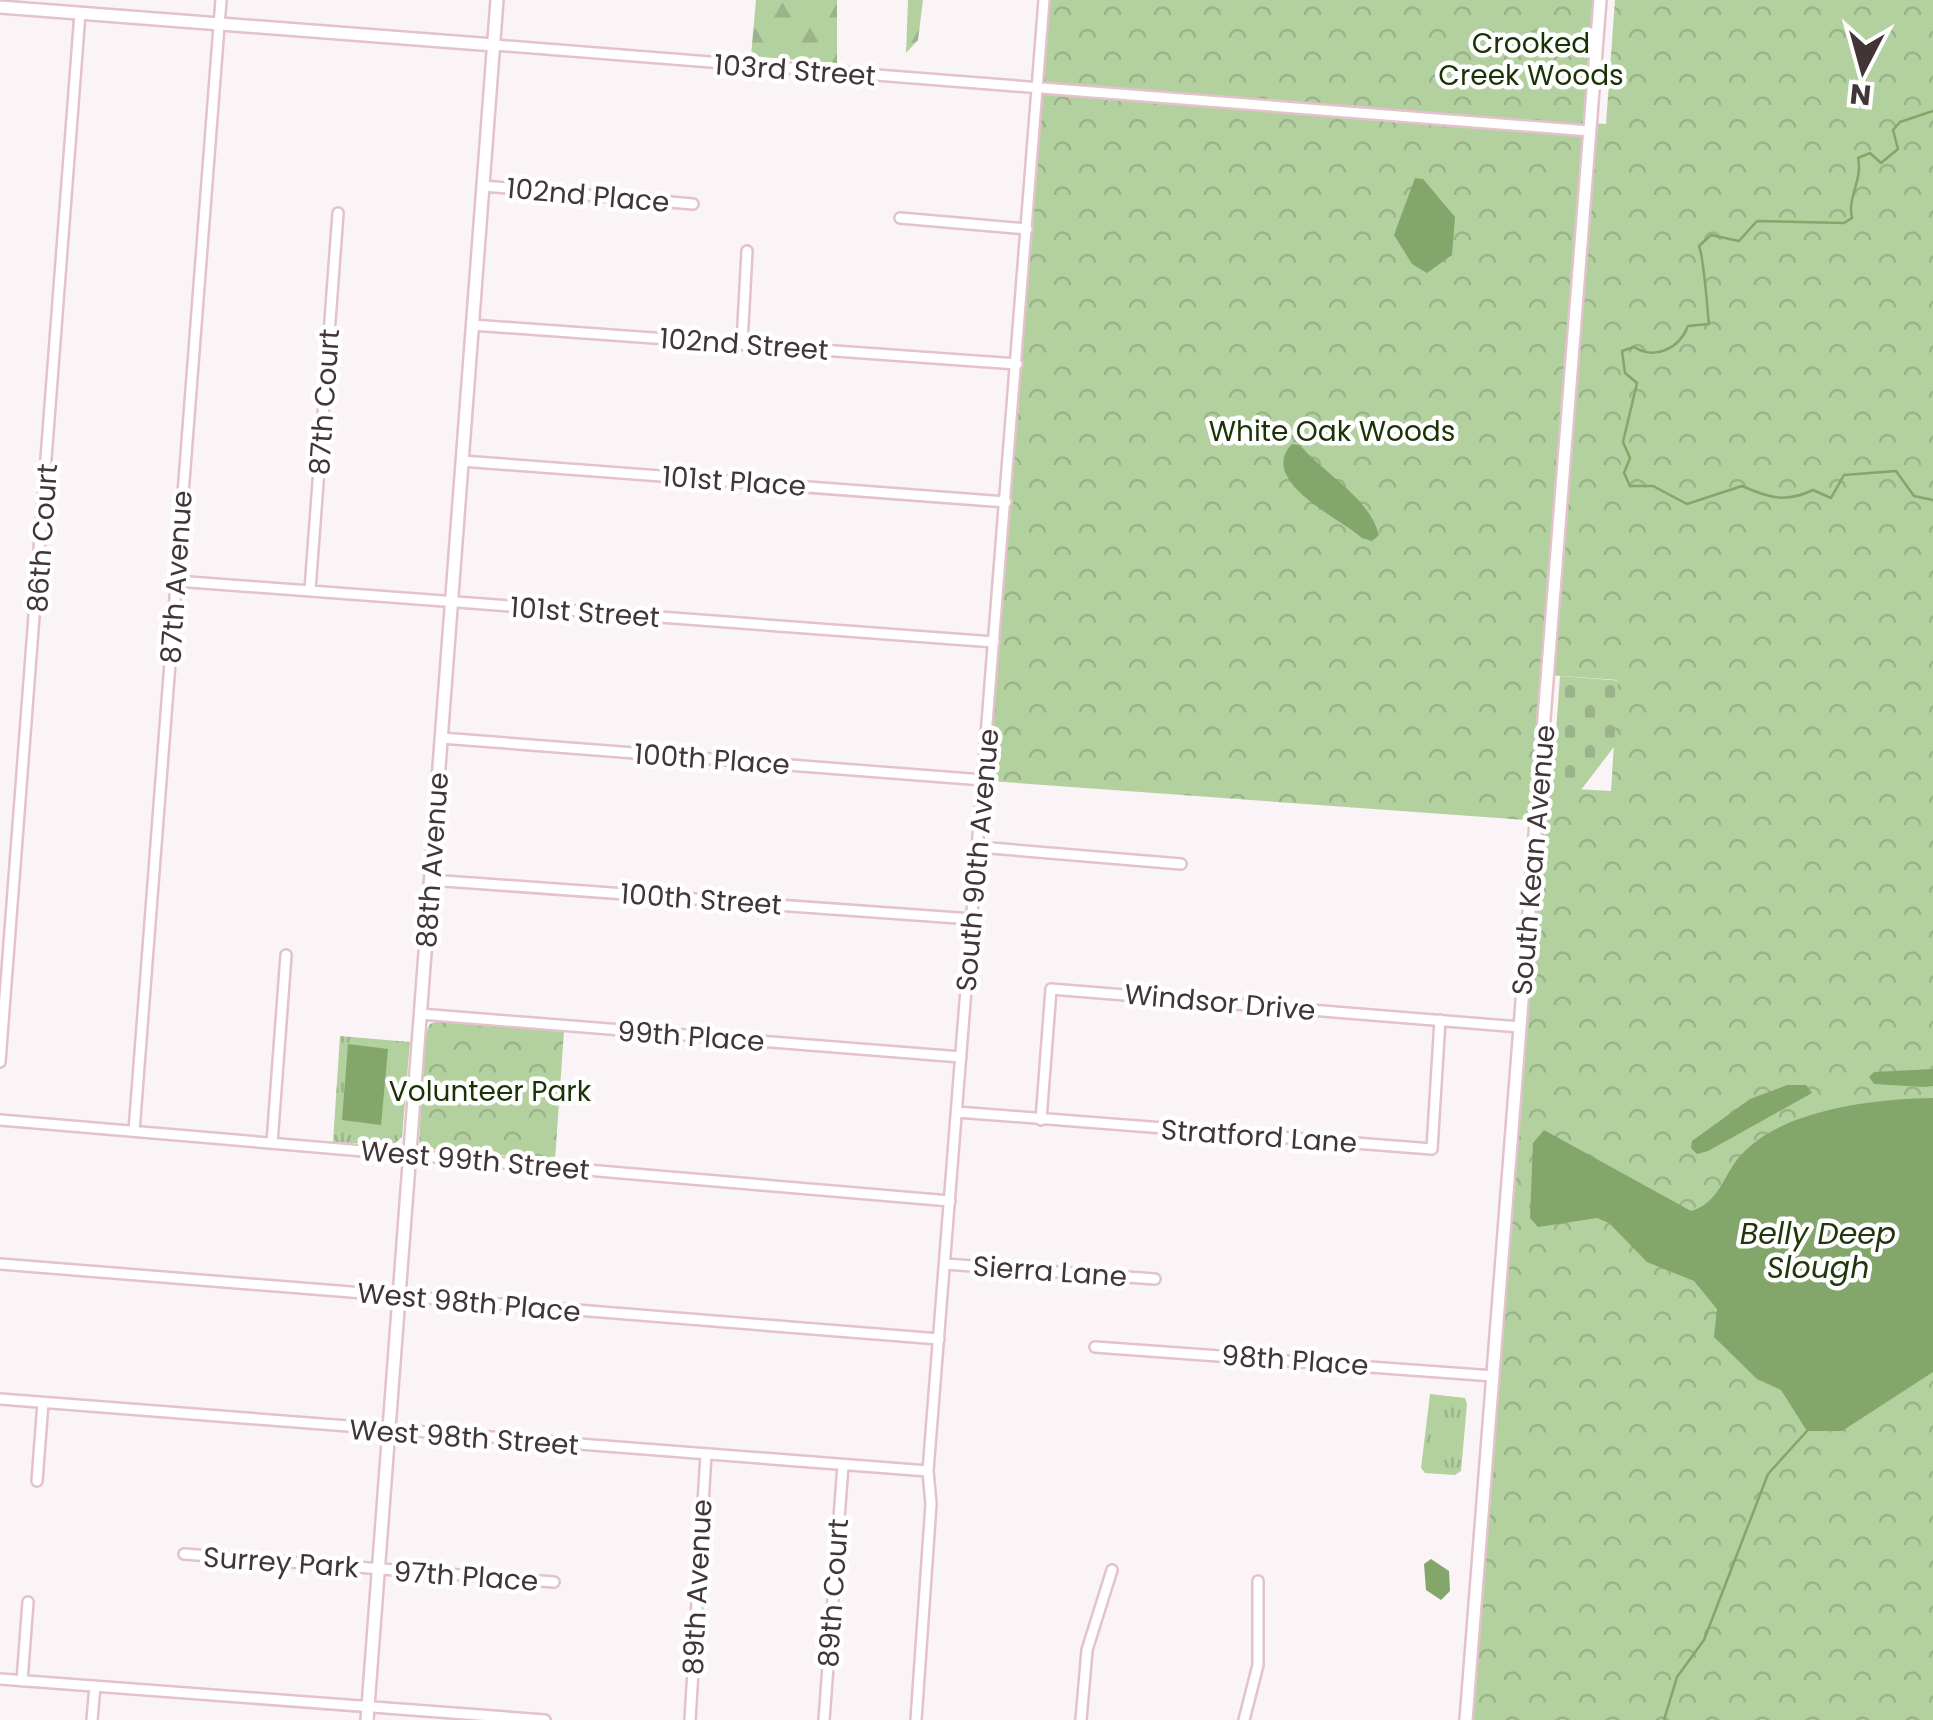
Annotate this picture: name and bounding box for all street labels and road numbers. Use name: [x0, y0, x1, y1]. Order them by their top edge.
street label: 103rd Street: [713, 45, 877, 96]
street label: 102nd Place: [505, 169, 671, 222]
street label: 102nd Street: [658, 319, 830, 370]
street label: 87th Court: [300, 328, 349, 477]
street label: 101st Place: [661, 457, 807, 506]
street label: 86th Court: [18, 462, 67, 614]
street label: 87th Avenue: [151, 489, 202, 665]
street label: 101st Street: [509, 588, 661, 637]
street label: South Kean Avenue: [1502, 723, 1565, 997]
street label: South 90th Avenue: [947, 727, 1008, 993]
street label: 100th Place: [633, 735, 791, 784]
street label: 88th Avenue: [407, 771, 458, 949]
street label: 100th Street: [619, 874, 783, 925]
street label: Windsor Drive: [1123, 975, 1317, 1030]
street label: 99th Place: [616, 1012, 766, 1061]
street label: Stratford Lane: [1160, 1110, 1358, 1163]
street label: West 99th Street: [359, 1131, 591, 1190]
street label: Sierra Lane: [972, 1247, 1128, 1296]
street label: West 98th Place: [356, 1273, 582, 1332]
street label: 98th Place: [1220, 1336, 1370, 1385]
street label: West 98th Street: [348, 1410, 580, 1465]
street label: 89th Avenue: [673, 1498, 722, 1676]
street label: 89th Court: [809, 1517, 858, 1669]
street label: Surrey Park: [202, 1538, 361, 1587]
street label: 97th Place: [392, 1552, 540, 1601]

